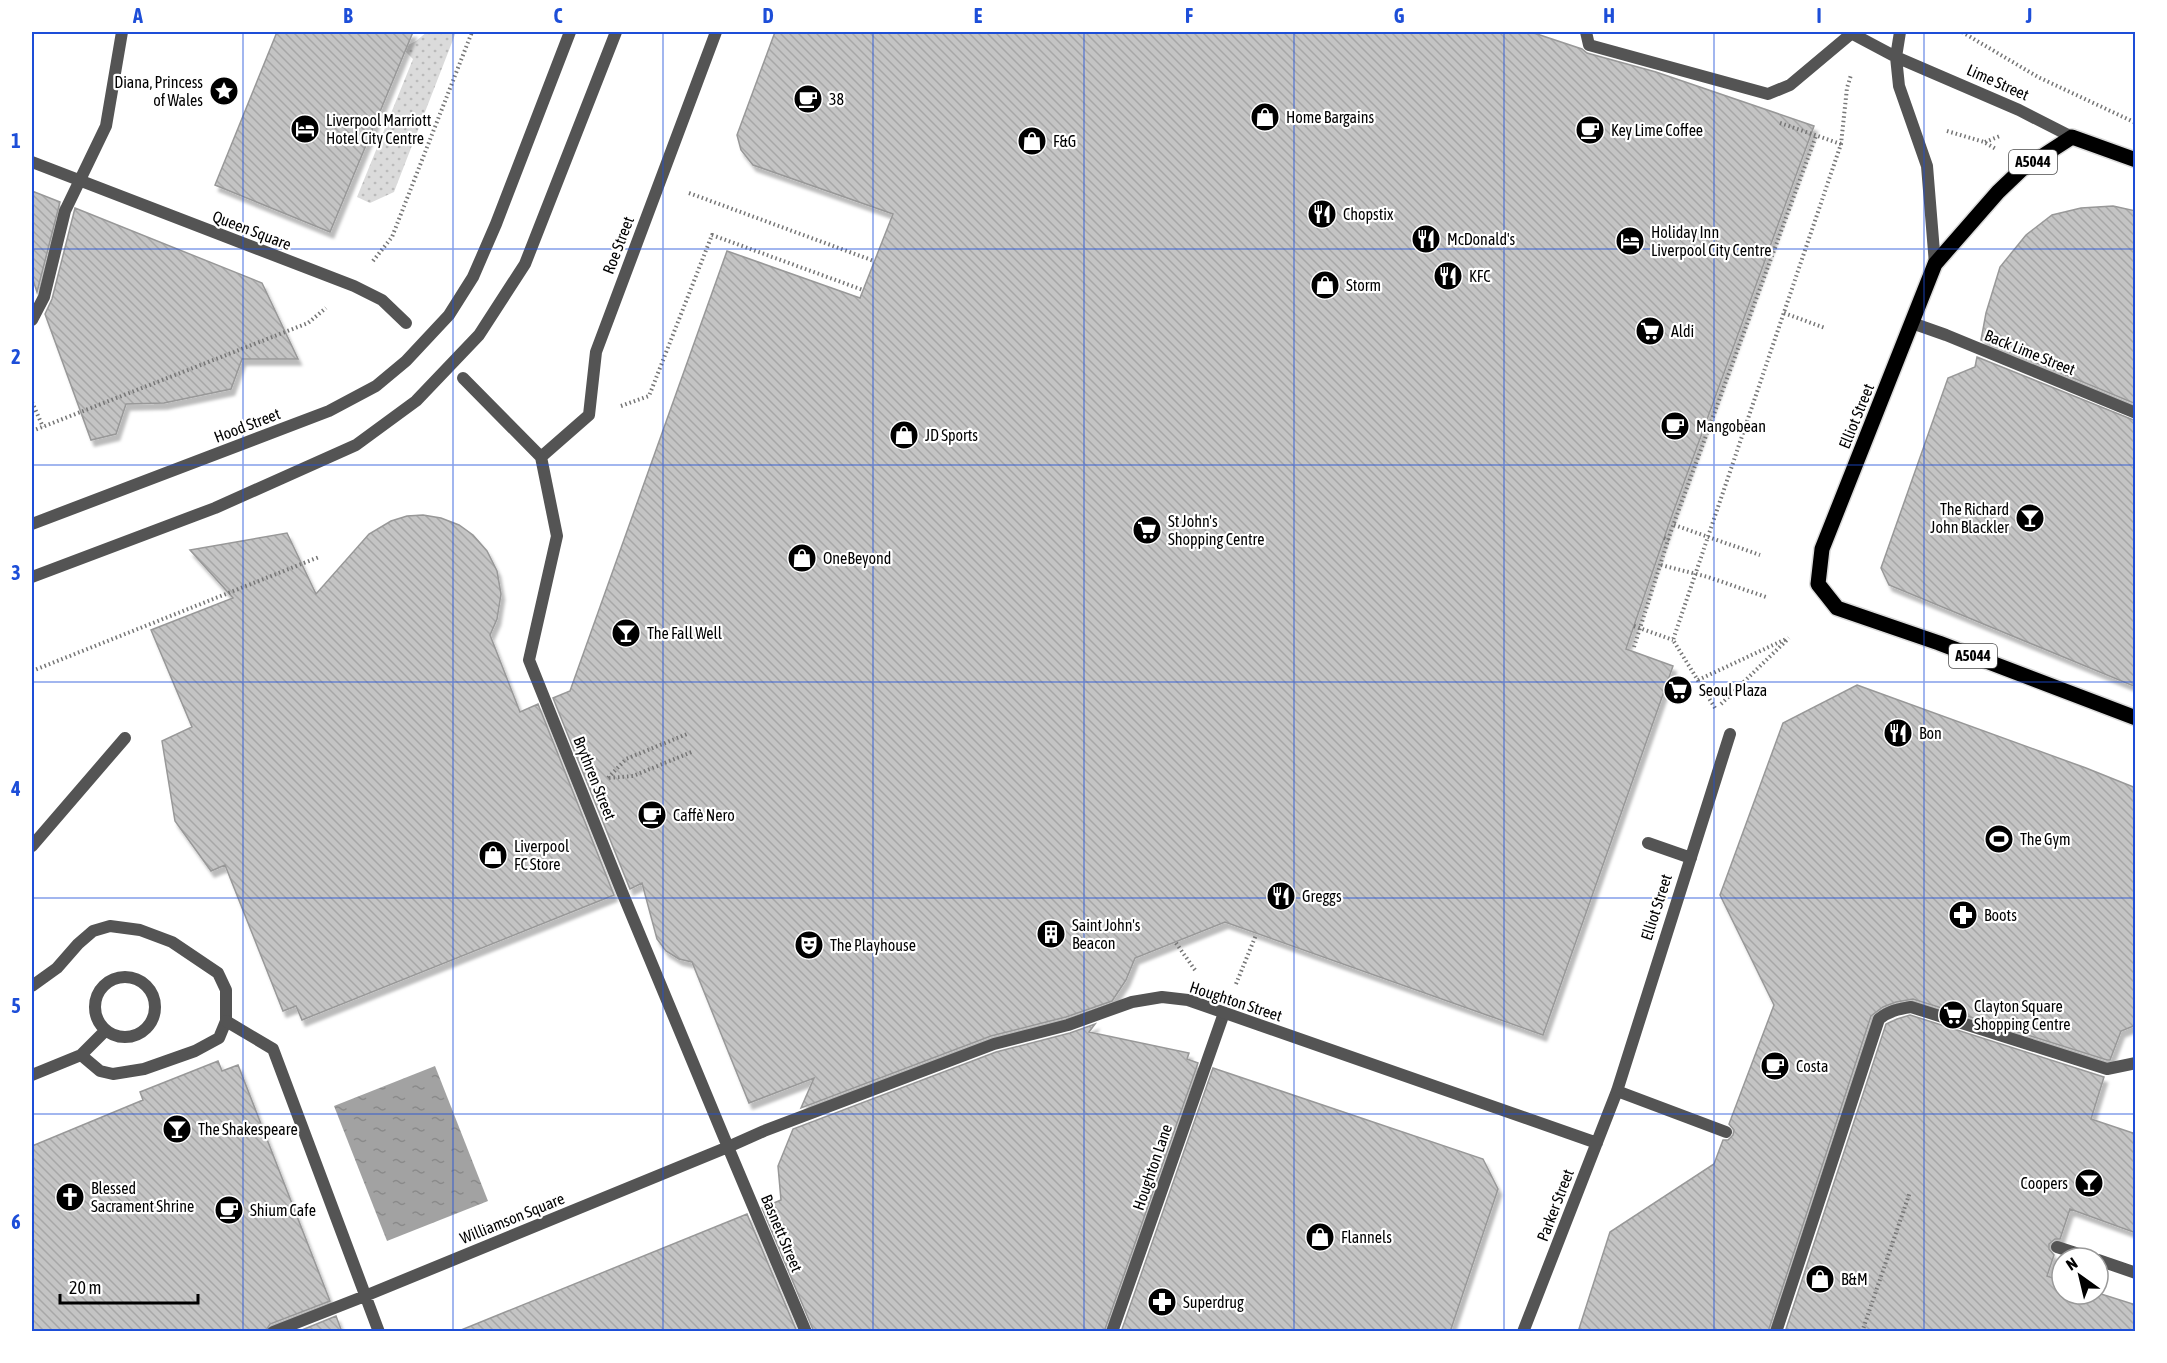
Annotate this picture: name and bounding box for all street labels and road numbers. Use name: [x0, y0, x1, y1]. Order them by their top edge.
street label: Lime Street: [1964, 60, 2032, 104]
road number: A5044: [2009, 150, 2057, 174]
street label: Queen Square: [210, 207, 294, 254]
street label: Roe Street: [599, 213, 637, 276]
street label: Back Lime Street: [1982, 326, 2078, 378]
street label: Elliot Street: [1835, 381, 1877, 451]
street label: Hood Street: [211, 404, 283, 446]
road number: A5044: [1949, 644, 1997, 668]
street label: Brythren Street: [569, 734, 620, 823]
street label: Elliot Street: [1637, 871, 1675, 942]
street label: Houghton Street: [1187, 978, 1285, 1025]
street label: Houghton Lane: [1129, 1122, 1176, 1213]
street label: Parker Street: [1533, 1166, 1577, 1244]
street label: Williamson Square: [457, 1189, 567, 1248]
street label: Basnett Street: [758, 1192, 806, 1275]

